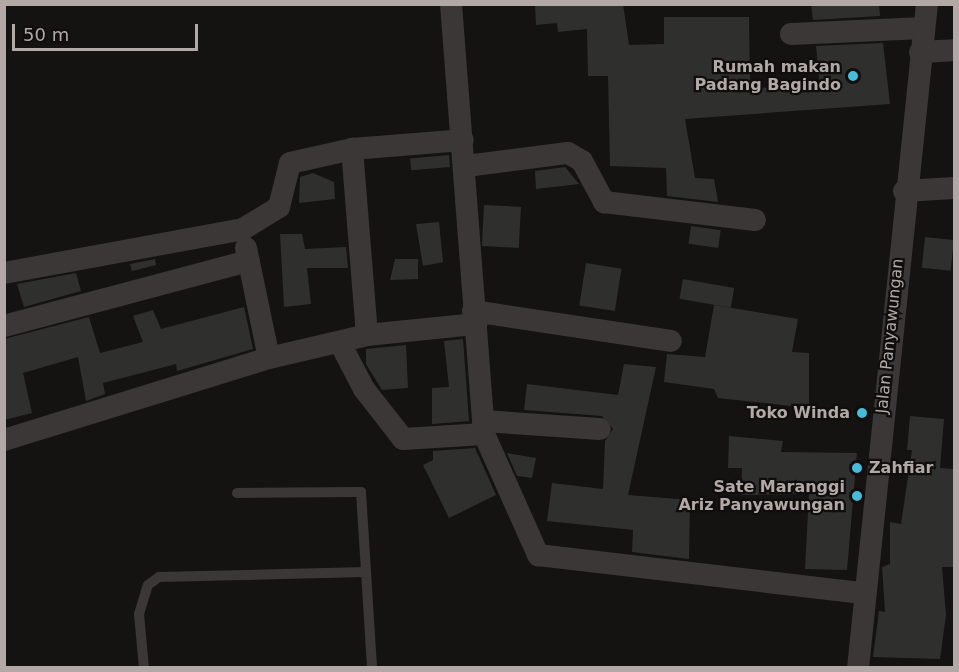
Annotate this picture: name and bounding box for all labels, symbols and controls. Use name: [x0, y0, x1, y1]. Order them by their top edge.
scale bar: [15, 12, 201, 50]
text: 50 m: [23, 24, 69, 45]
place label: Rumah makan Padang Bagindo: [694, 57, 841, 95]
marker: Rumah makan Padang Bagindo: [846, 69, 860, 83]
street label: Jalan Panyawungan: [872, 258, 908, 414]
place label: Toko Winda: [747, 403, 850, 423]
marker: Toko Winda: [855, 406, 869, 420]
place label: Zahfiar: [869, 458, 933, 478]
marker: Zahfiar: [850, 461, 864, 475]
place label: Sate Maranggi Ariz Panyawungan: [678, 477, 845, 515]
marker: Sate Maranggi Ariz Panyawungan: [850, 489, 864, 503]

